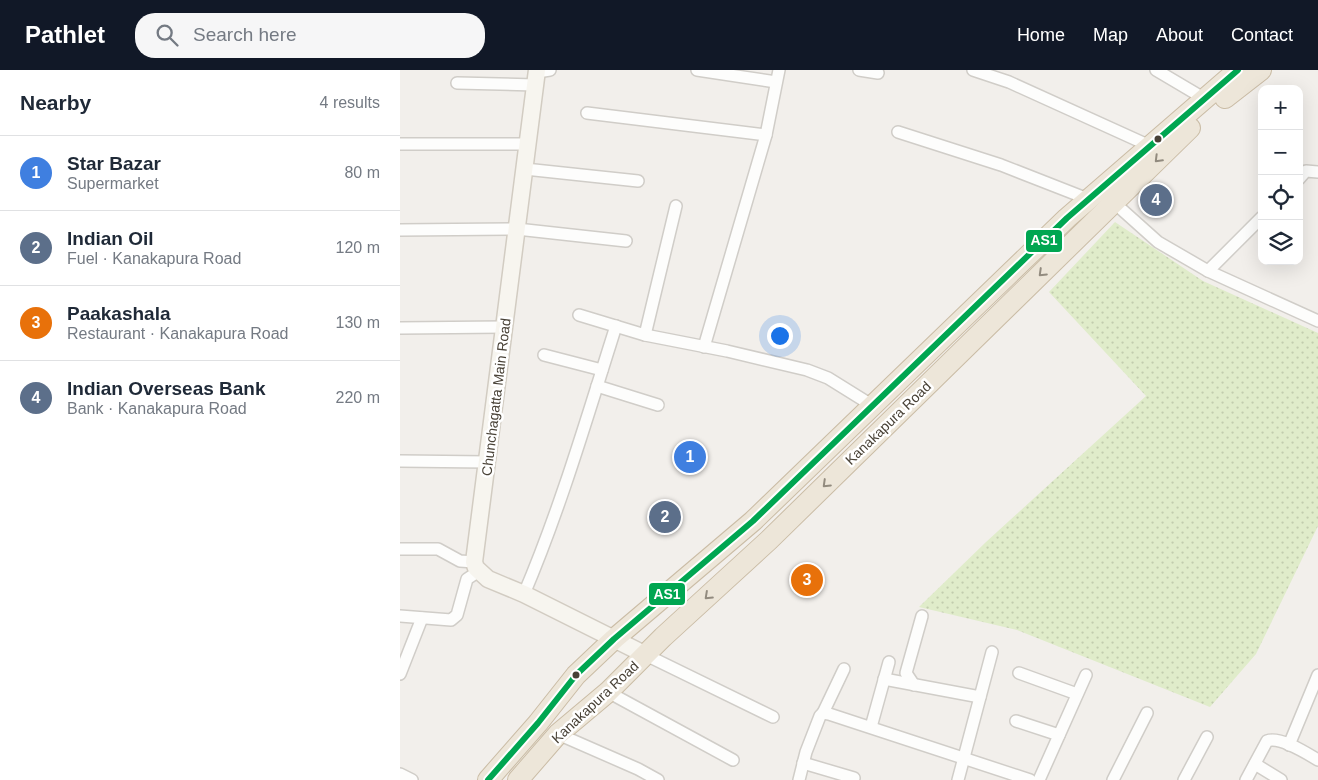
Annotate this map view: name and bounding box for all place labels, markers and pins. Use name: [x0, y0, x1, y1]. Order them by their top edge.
unlabelled marker: [1153, 134, 1163, 144]
pin: 4: [1140, 181, 1172, 219]
pin: 1: [674, 438, 706, 476]
pin: 2: [649, 498, 681, 536]
pin: 3: [791, 561, 823, 599]
unlabelled marker: [571, 670, 581, 680]

